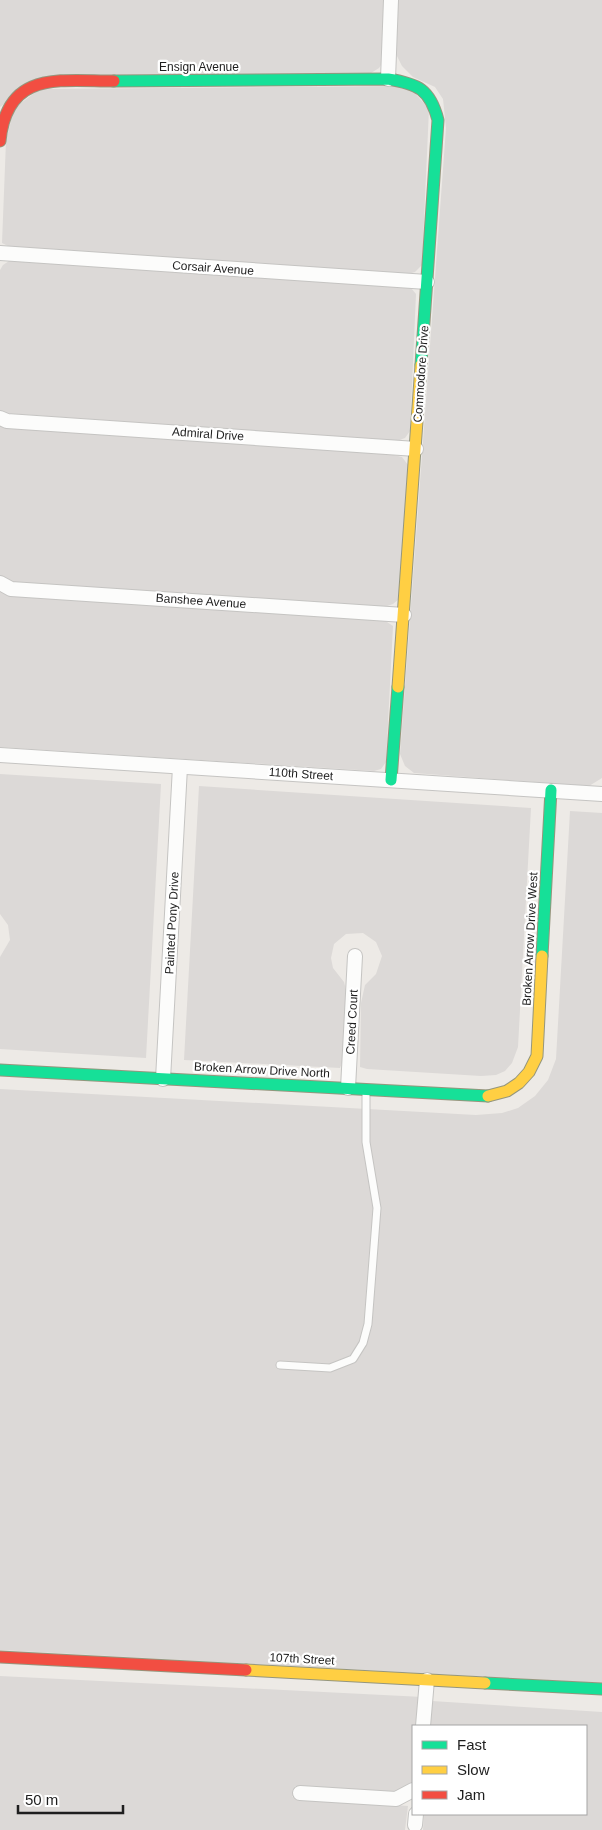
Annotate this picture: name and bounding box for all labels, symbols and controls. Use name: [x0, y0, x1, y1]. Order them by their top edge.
street label: Ensign Avenue: [159, 60, 239, 74]
street label: Corsair Avenue: [172, 258, 255, 278]
street label: Commodore Drive: [411, 325, 431, 423]
street label: Admiral Drive: [172, 425, 245, 444]
street label: Banshee Avenue: [155, 591, 247, 611]
street label: 110th Street: [268, 765, 334, 783]
street label: Painted Pony Drive: [162, 871, 182, 975]
street label: Broken Arrow Drive West: [520, 871, 541, 1006]
street label: Creed Court: [343, 988, 361, 1055]
street label: Broken Arrow Drive North: [194, 1059, 330, 1081]
street label: 107th Street: [269, 1650, 336, 1668]
legend: [412, 1725, 587, 1815]
text: Fast: [457, 1736, 487, 1753]
text: Slow: [457, 1761, 490, 1778]
scale bar: [18, 1782, 122, 1814]
text: Jam: [457, 1786, 485, 1803]
text: 50 m: [25, 1791, 58, 1808]

